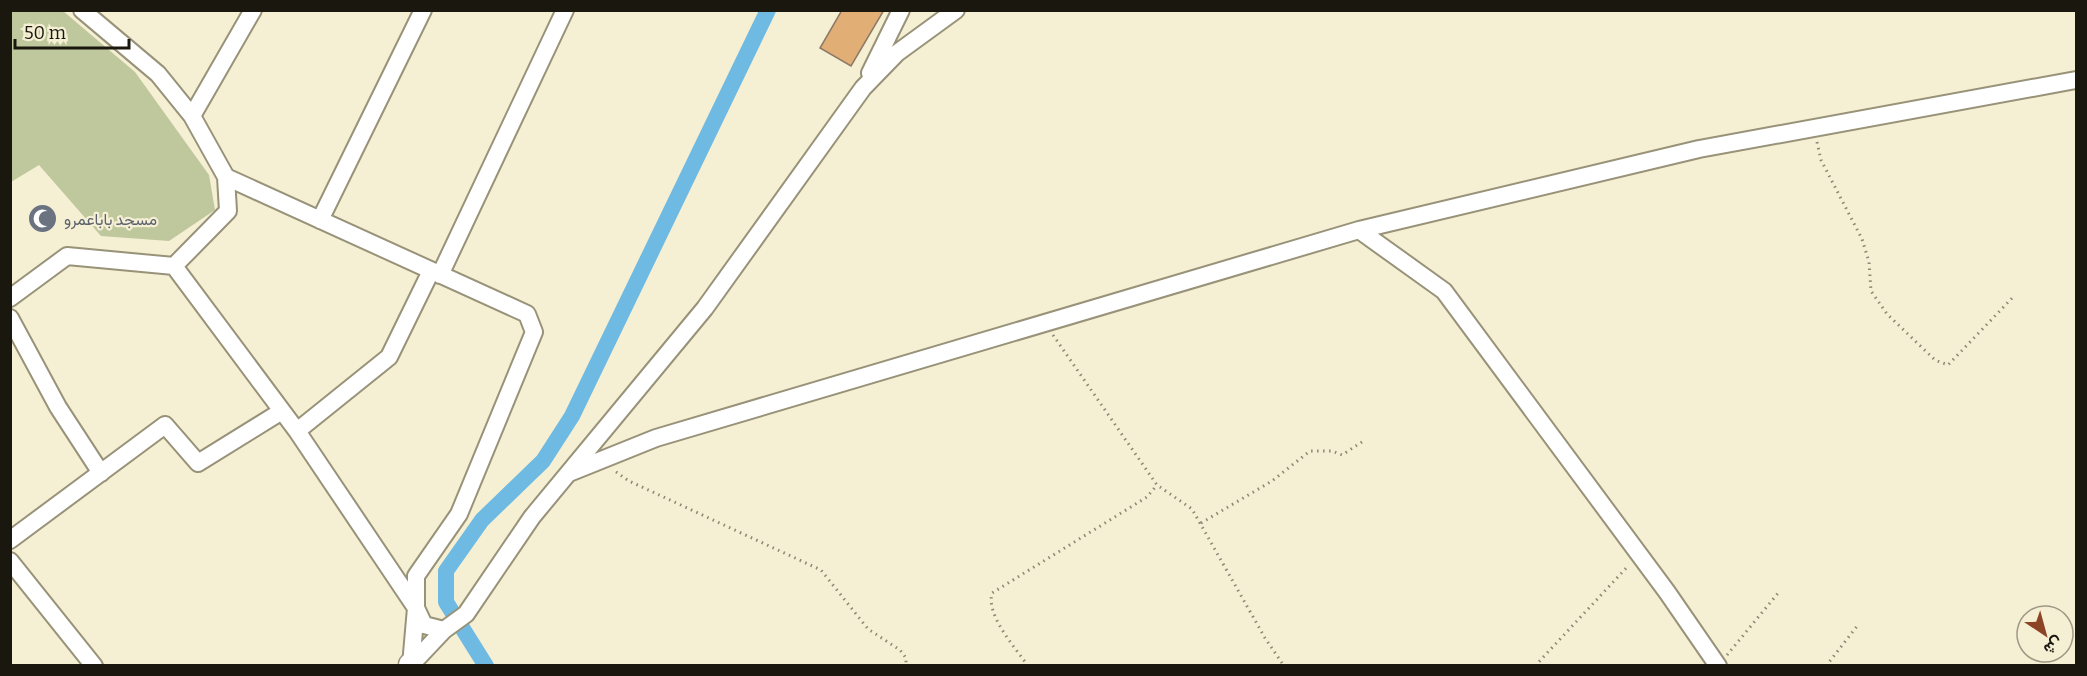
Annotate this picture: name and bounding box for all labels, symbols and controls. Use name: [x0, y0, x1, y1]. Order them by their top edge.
scale bar: [15, 12, 129, 50]
text: 50 m: [24, 22, 66, 44]
mosque icon: مسجد باباعمرو: [27, 203, 59, 235]
place label: مسجد باباعمرو: [64, 210, 157, 230]
north arrow: [2015, 604, 2075, 664]
text: ش: [2040, 632, 2067, 659]

